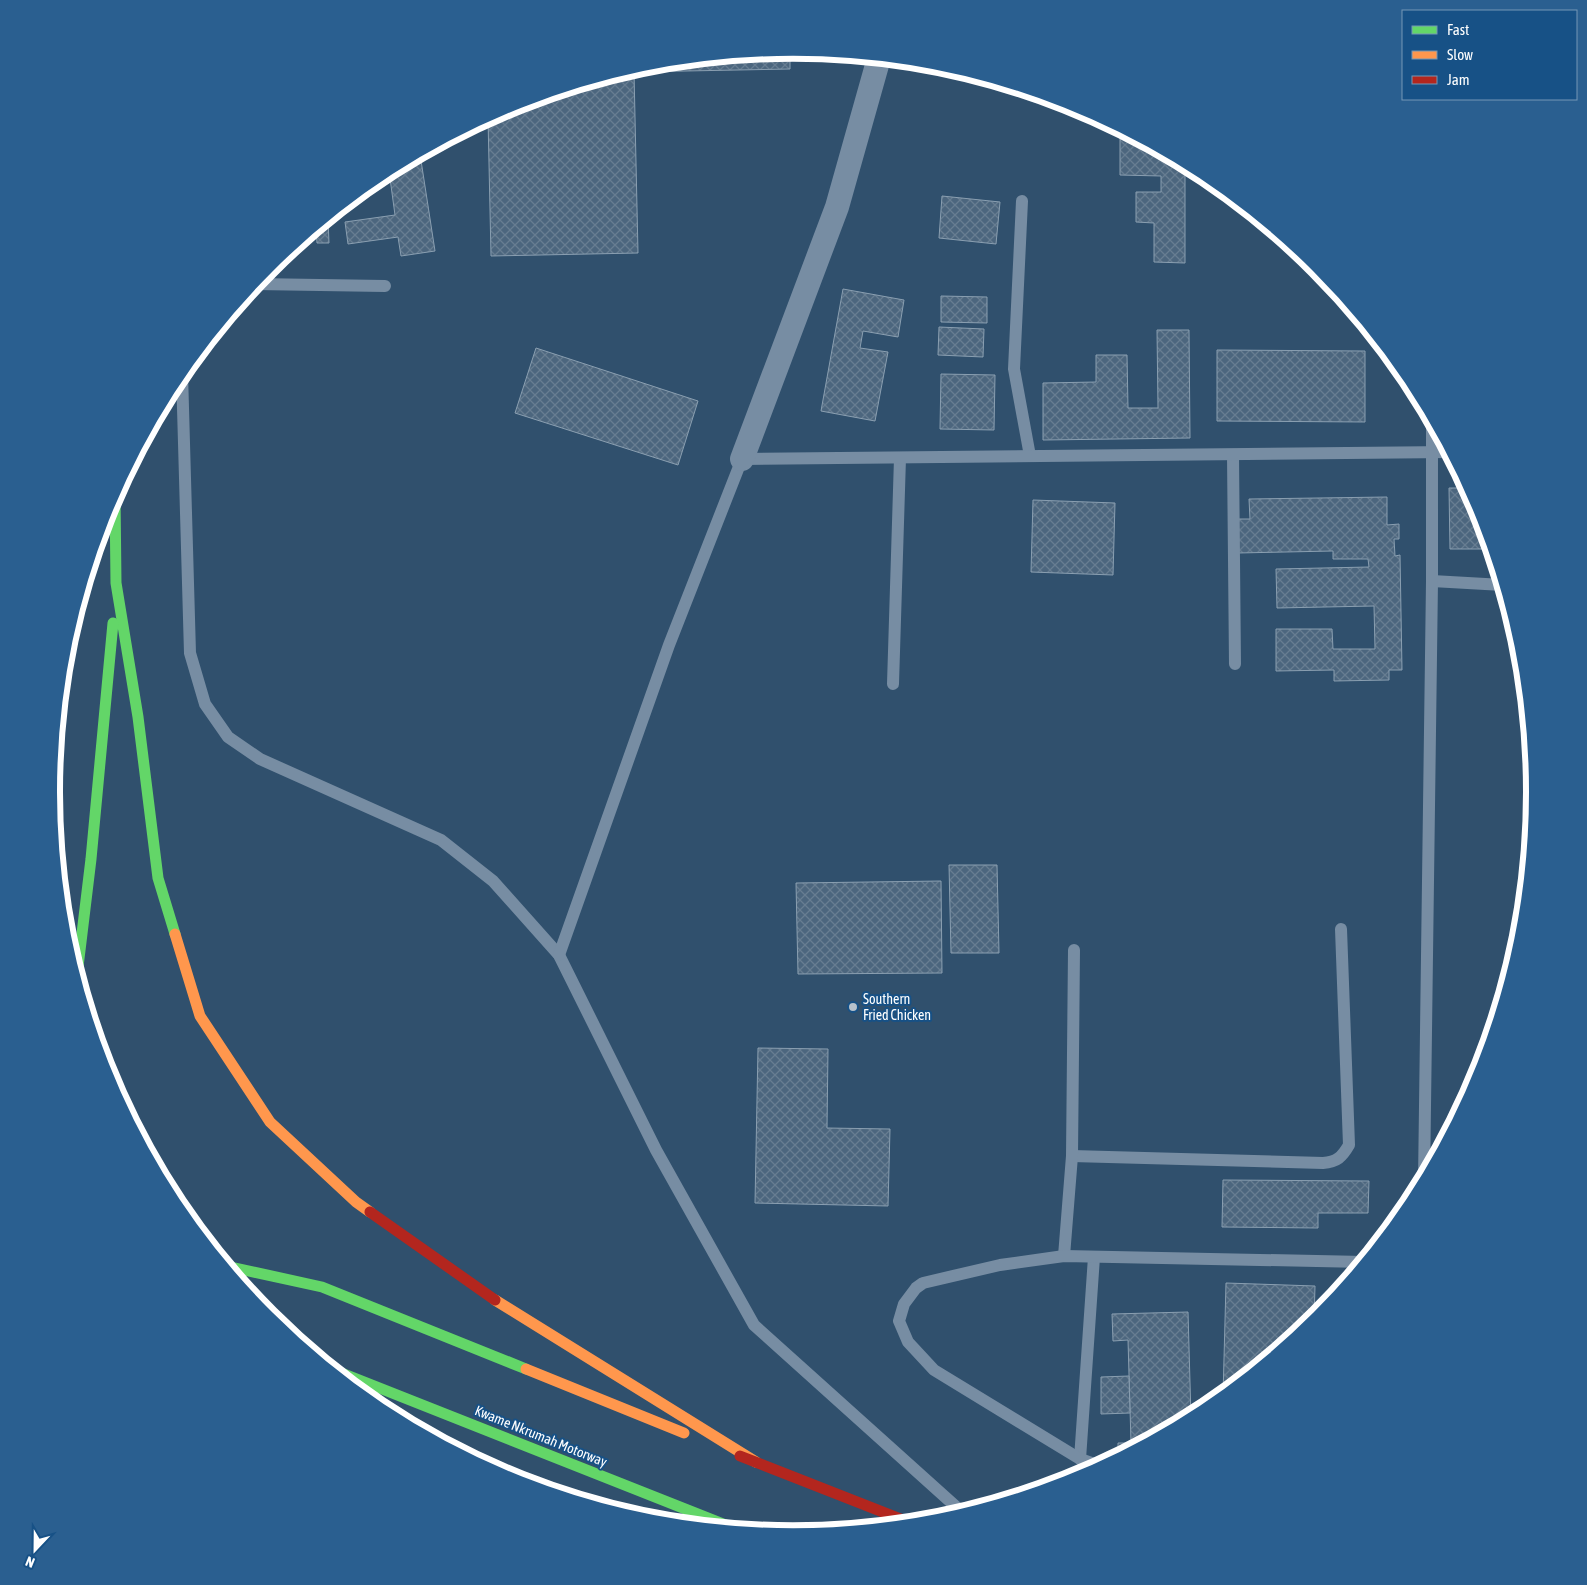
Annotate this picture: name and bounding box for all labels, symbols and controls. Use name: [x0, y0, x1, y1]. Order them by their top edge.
legend: [1402, 10, 1577, 100]
text: Fast: [1447, 21, 1469, 38]
text: Slow: [1447, 46, 1473, 63]
text: Jam: [1447, 71, 1470, 88]
place label: Southern Fried Chicken: [863, 991, 931, 1023]
marker: Southern Fried Chicken: [847, 1001, 859, 1013]
street label: Kwame Nkrumah Motorway: [473, 1402, 610, 1470]
north arrow: [10, 1525, 60, 1575]
text: N: [23, 1553, 37, 1571]

